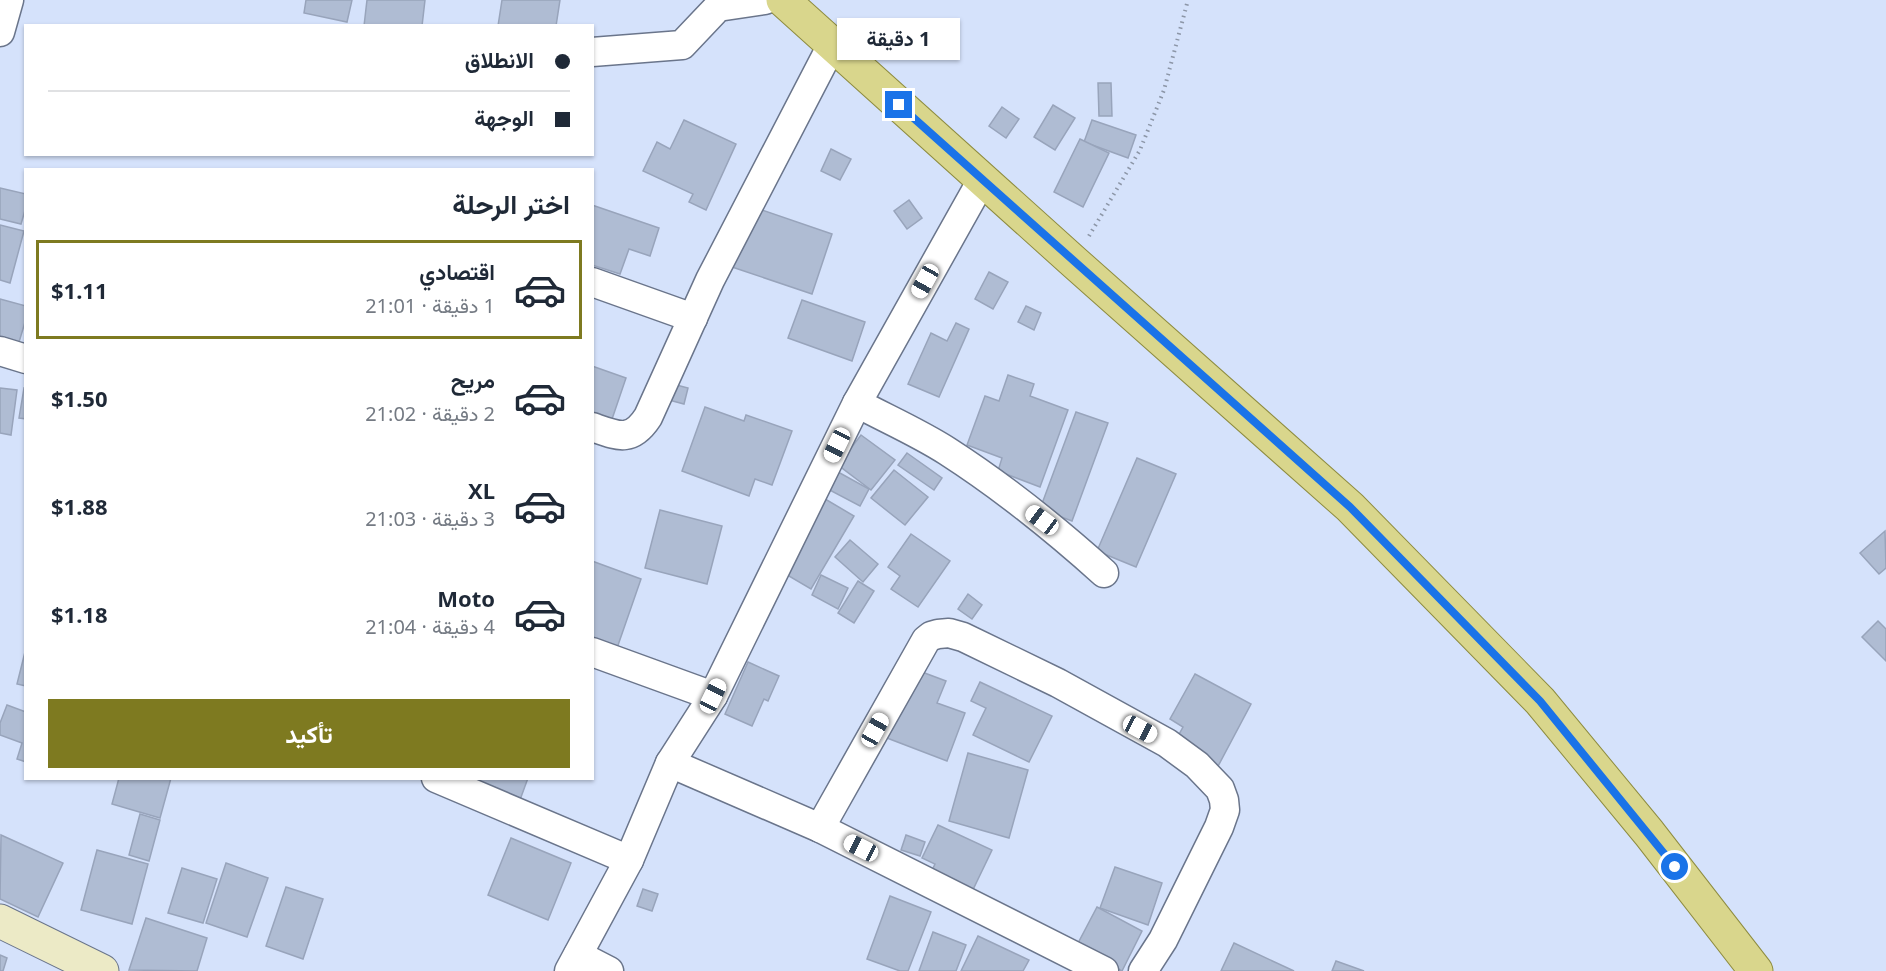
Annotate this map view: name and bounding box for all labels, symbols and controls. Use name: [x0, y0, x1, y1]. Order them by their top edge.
callout: 1 دقيقة: [838, 18, 960, 60]
text: 1 دقيقة: [867, 25, 930, 52]
text: الانطلاق: [465, 44, 534, 74]
route end: [885, 91, 912, 118]
text: الوجهة: [474, 102, 534, 132]
text: اختر الرحلة: [452, 185, 570, 222]
text: اقتصادي: [419, 256, 495, 286]
car: [908, 261, 942, 301]
icon: car: [513, 263, 567, 317]
text: $1.11: [51, 275, 108, 305]
text: 1 دقيقة · 21:01: [365, 292, 495, 319]
text: مريح: [451, 364, 495, 394]
icon: car: [513, 371, 567, 425]
text: $1.50: [51, 383, 108, 413]
text: 2 دقيقة · 21:02: [365, 400, 495, 427]
car: [821, 425, 853, 465]
text: XL: [468, 475, 495, 505]
icon: car: [513, 479, 567, 533]
text: $1.88: [51, 491, 108, 521]
car: [1022, 502, 1062, 538]
text: 3 دقيقة · 21:03: [365, 505, 495, 532]
text: Moto: [437, 583, 495, 613]
icon: car: [513, 587, 567, 641]
text: $1.18: [51, 599, 108, 629]
text: 4 دقيقة · 21:04: [365, 613, 495, 640]
car: [697, 676, 729, 716]
button: تأكيد: [48, 699, 570, 768]
car: [858, 710, 892, 750]
car: [1120, 713, 1160, 745]
car: [841, 832, 881, 864]
route start: [1661, 853, 1688, 880]

